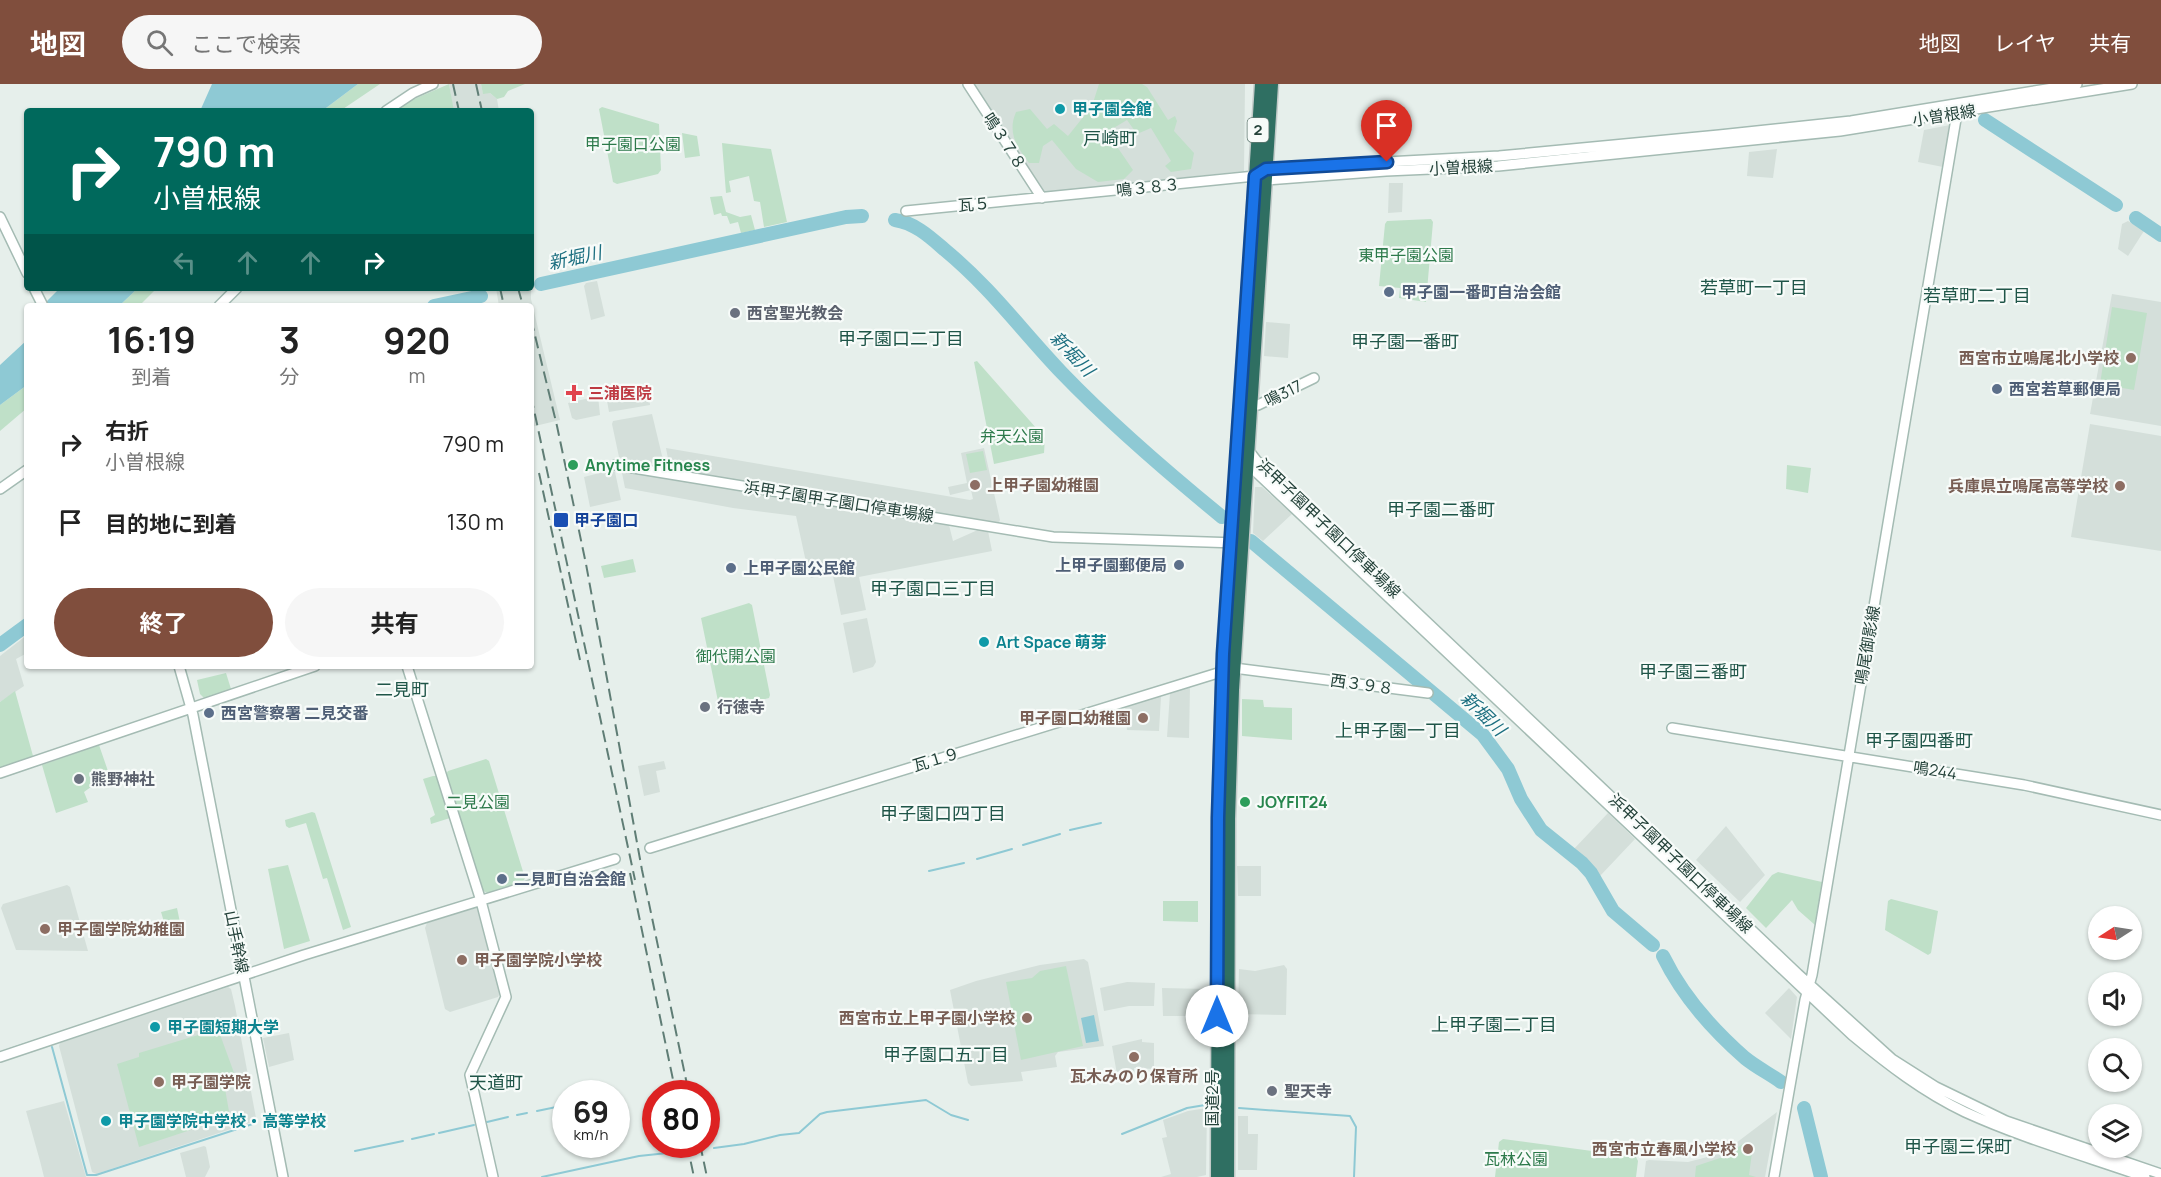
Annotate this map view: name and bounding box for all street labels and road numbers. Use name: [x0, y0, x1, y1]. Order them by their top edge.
street label: 小曽根線: [1911, 99, 1977, 131]
street label: 鳴３７８: [978, 108, 1032, 174]
road number: 2: [1248, 118, 1268, 142]
street label: 小曽根線: [1428, 154, 1494, 180]
street label: 鳴３８３: [1115, 173, 1181, 201]
street label: 瓦５: [957, 192, 991, 216]
street label: 鳴317: [1261, 375, 1305, 411]
street label: 浜甲子園甲子園口停車場線: [1252, 453, 1406, 603]
street label: 浜甲子園甲子園口停車場線: [742, 475, 936, 527]
street label: 鳴尾御影線: [1849, 604, 1885, 686]
street label: 西３９８: [1329, 669, 1395, 699]
street label: 瓦１９: [910, 741, 962, 777]
street label: 鳴244: [1912, 756, 1958, 784]
street label: 浜甲子園甲子園口停車場線: [1604, 788, 1758, 938]
street label: 山手幹線: [220, 908, 254, 976]
street label: 国道2号: [1201, 1069, 1223, 1127]

